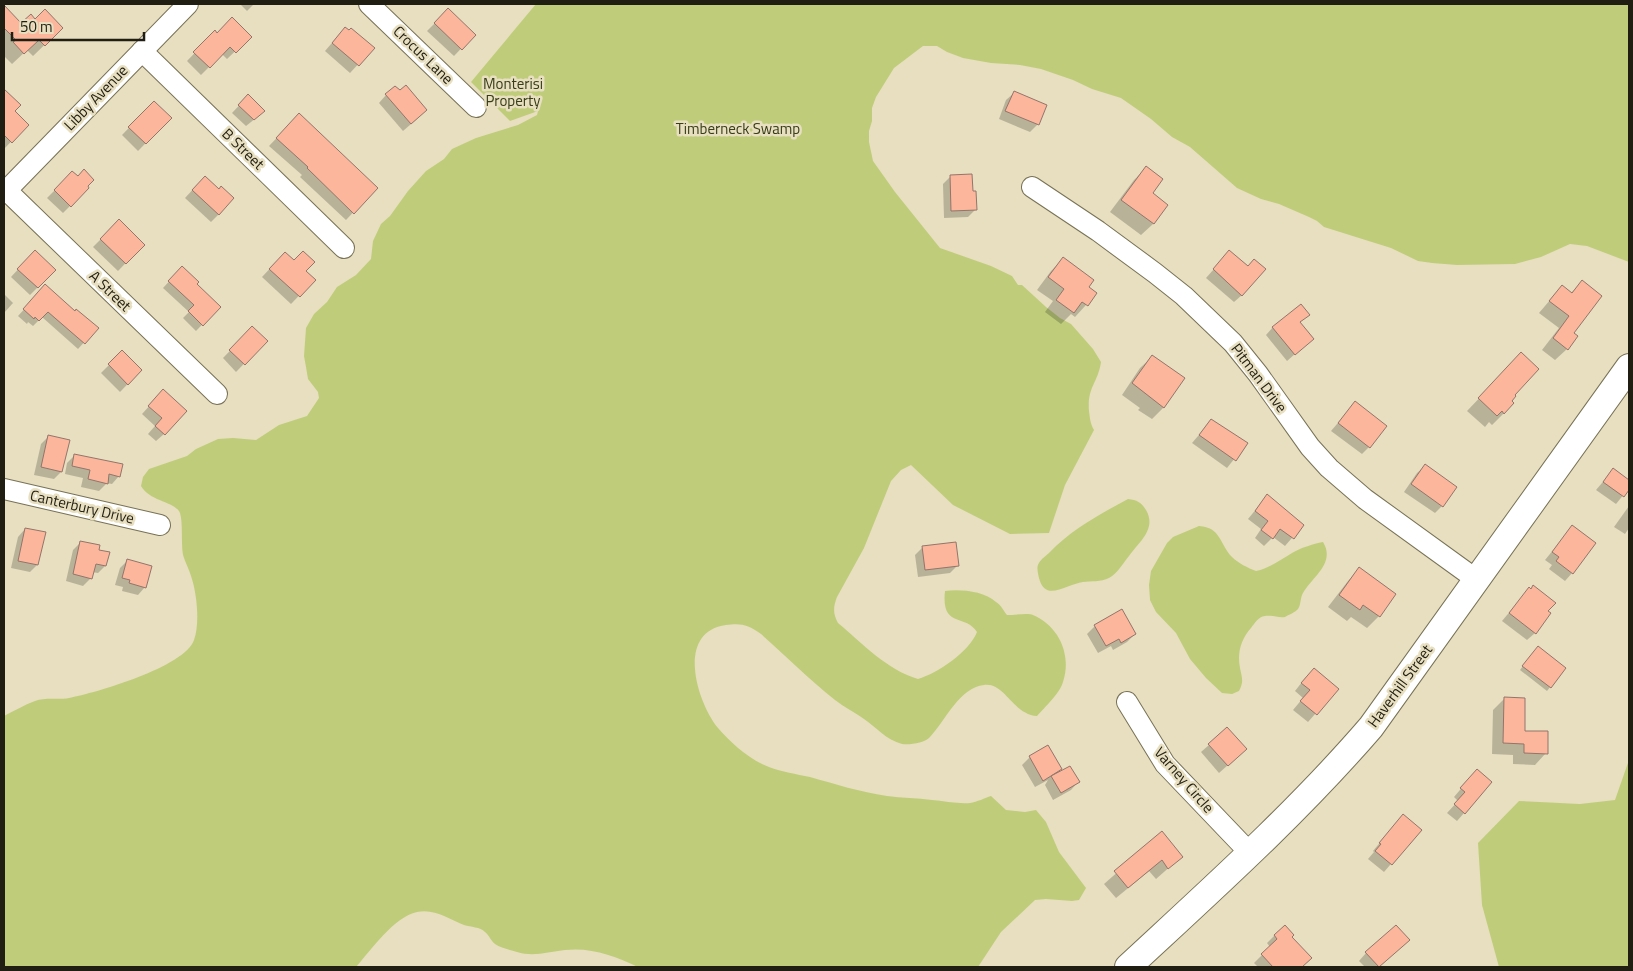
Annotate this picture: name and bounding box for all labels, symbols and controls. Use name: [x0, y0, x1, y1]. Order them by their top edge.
scale bar: [12, 10, 145, 42]
text: 50 m: [20, 15, 53, 38]
street label: Crocus Lane: [388, 20, 459, 89]
street label: Libby Avenue: [58, 60, 133, 136]
park label: Monterisi Property: [483, 72, 543, 112]
park label: Timberneck Swamp: [676, 117, 800, 140]
street label: B Street: [217, 123, 270, 175]
street label: A Street: [84, 265, 137, 317]
street label: Pitman Drive: [1226, 338, 1293, 417]
street label: Canterbury Drive: [28, 483, 136, 530]
street label: Haverhill Street: [1362, 639, 1438, 732]
street label: Varney Circle: [1149, 742, 1220, 818]

